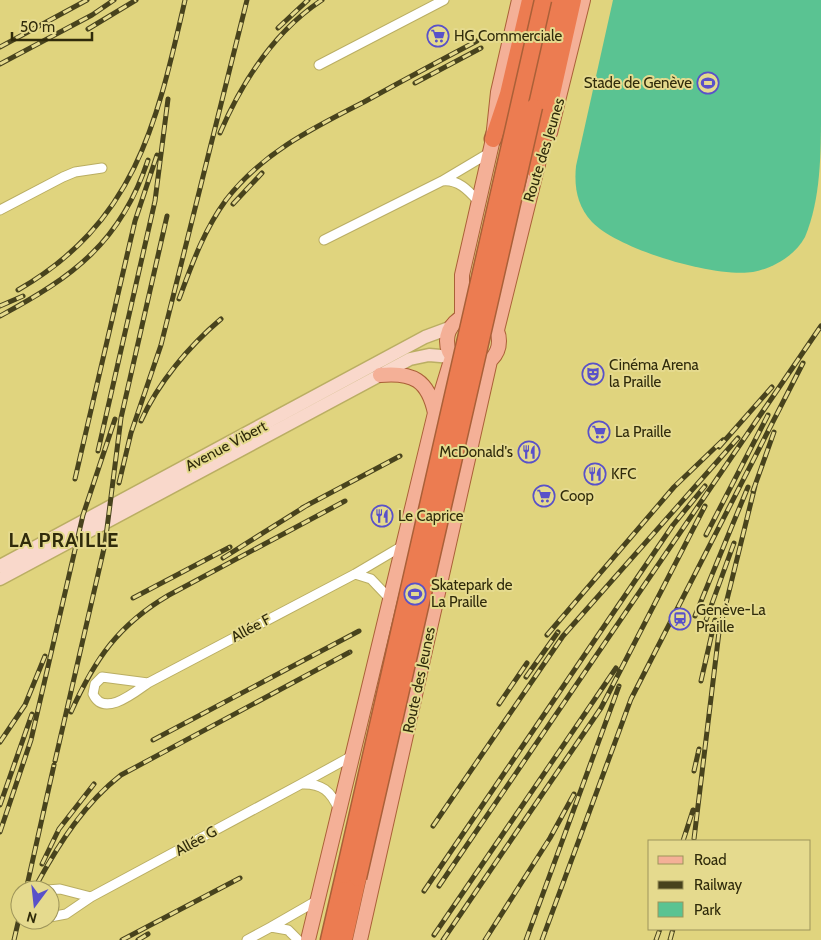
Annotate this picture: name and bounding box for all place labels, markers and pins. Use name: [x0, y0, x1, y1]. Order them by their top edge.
supermarket icon: HG Commerciale: [426, 24, 450, 48]
place label: HG Commerciale: [454, 27, 563, 45]
sports icon: Stade de Genève: [696, 71, 720, 95]
place label: Stade de Genève: [584, 74, 692, 92]
place label: Cinéma Arena la Praille: [609, 356, 700, 391]
theatre icon: Cinéma Arena la Praille: [581, 362, 605, 386]
supermarket icon: La Praille: [587, 420, 611, 444]
place label: La Praille: [615, 423, 672, 441]
restaurant icon: McDonald's: [517, 440, 541, 464]
place label: McDonald's: [439, 443, 513, 461]
restaurant icon: KFC: [583, 462, 607, 486]
place label: KFC: [611, 465, 636, 483]
supermarket icon: Coop: [532, 484, 556, 508]
place label: Coop: [560, 487, 594, 505]
restaurant icon: Le Caprice: [370, 504, 394, 528]
place label: Le Caprice: [398, 507, 464, 525]
place label: Skatepark de La Praille: [431, 576, 513, 611]
sports icon: Skatepark de La Praille: [403, 582, 427, 606]
place label: Genève-La Praille: [696, 601, 766, 636]
station icon: Genève-La Praille: [668, 607, 692, 631]

